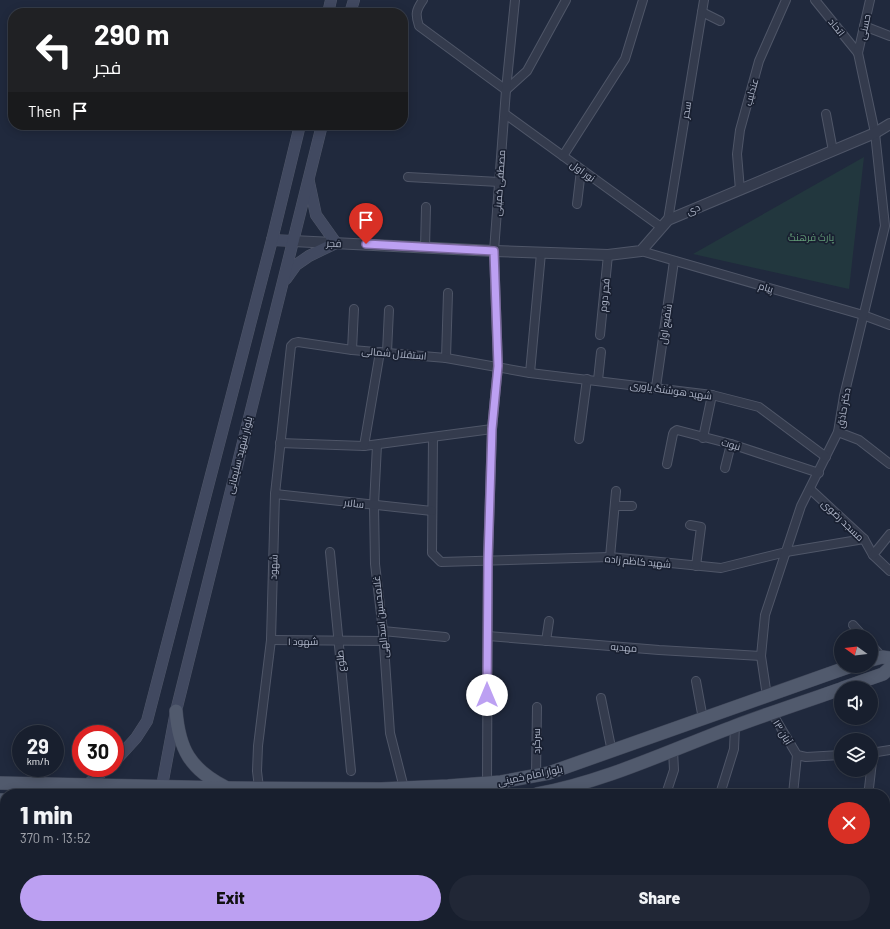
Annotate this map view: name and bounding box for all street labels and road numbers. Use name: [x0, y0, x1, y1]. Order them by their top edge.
street label: حسنی: [855, 13, 874, 41]
street label: اتحاد: [826, 16, 848, 38]
street label: عندلیب: [742, 77, 760, 107]
street label: سحر: [679, 101, 693, 120]
street label: مصطفی خمینی: [491, 149, 508, 217]
street label: نور اول: [568, 158, 598, 185]
street label: دی: [684, 201, 702, 218]
street label: فجر: [325, 237, 342, 249]
street label: فجر دوم: [596, 278, 614, 313]
street label: پیام: [757, 279, 775, 297]
street label: شفیع اول: [656, 303, 675, 345]
street label: استقلال شمالی: [361, 344, 427, 363]
street label: شهید هوشنگ یاوری: [629, 378, 713, 403]
street label: دکتر حاذق: [834, 387, 853, 429]
street label: بلوار شهید سلیمانی: [224, 415, 255, 495]
street label: نبوت: [720, 436, 742, 452]
street label: سالار: [342, 496, 365, 510]
street label: مسجد رضوی: [819, 497, 867, 544]
street label: شهید کاظم زاده: [604, 552, 672, 572]
street label: شهود: [267, 554, 280, 580]
street label: غلامحسین اسدالهی: [370, 575, 391, 659]
street label: شهود ۱: [288, 635, 318, 648]
street label: مهدیه: [610, 640, 638, 655]
street label: طلوع: [333, 650, 348, 672]
street label: ۱۳ آبان: [770, 717, 795, 747]
street label: سرگرد: [530, 728, 542, 754]
street label: بلوار امام خمینی: [496, 762, 564, 790]

